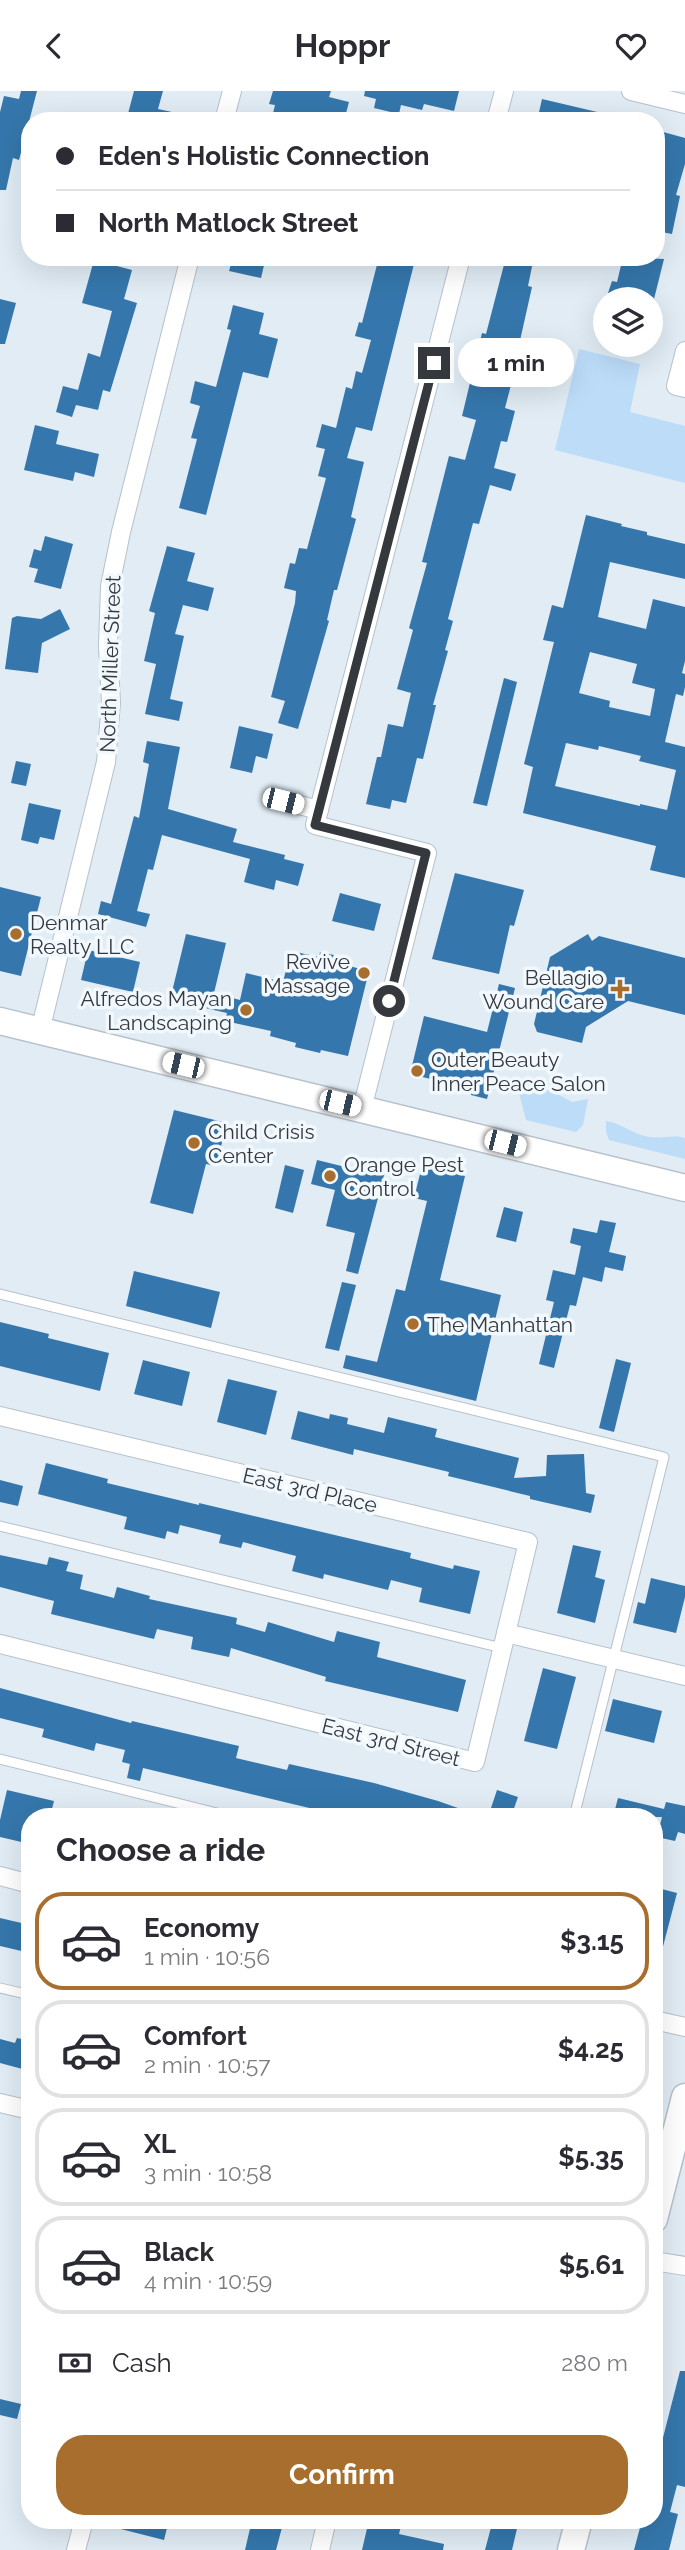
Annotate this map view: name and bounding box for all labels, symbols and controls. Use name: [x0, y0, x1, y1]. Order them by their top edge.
icon: back: [35, 27, 73, 65]
text: Hoppr: [295, 27, 390, 64]
icon: heart: [612, 27, 650, 65]
text: Eden's Holistic Connection: [98, 141, 429, 171]
text: North Matlock Street: [98, 208, 358, 238]
map controls: [593, 287, 663, 357]
button: layers: [593, 287, 663, 357]
callout: 1 min: [458, 338, 574, 387]
route end: [418, 347, 450, 379]
text: 1 min: [487, 349, 545, 376]
street label: North Miller Street: [94, 575, 126, 753]
car: [261, 786, 306, 816]
place label: Denmar Realty LLC: [30, 910, 134, 959]
marker: Denmar Realty LLC: [8, 926, 24, 942]
place label: Revive Massage: [263, 949, 350, 998]
marker: Revive Massage: [356, 965, 372, 981]
place label: Bellagio Wound Care: [483, 965, 604, 1014]
marker: Bellagio Wound Care: [610, 979, 630, 999]
route start: [373, 985, 405, 1017]
place label: Alfredos Mayan Landscaping: [81, 986, 232, 1035]
marker: Alfredos Mayan Landscaping: [238, 1002, 254, 1018]
place label: Outer Beauty Inner Peace Salon: [431, 1047, 606, 1096]
car: [161, 1050, 206, 1080]
marker: Outer Beauty Inner Peace Salon: [409, 1063, 425, 1079]
car: [318, 1088, 363, 1118]
place label: Child Crisis Center: [208, 1119, 315, 1168]
car: [483, 1128, 528, 1158]
marker: Child Crisis Center: [186, 1135, 202, 1151]
place label: Orange Pest Control: [344, 1152, 464, 1201]
marker: Orange Pest Control: [322, 1168, 338, 1184]
place label: The Manhattan: [427, 1312, 573, 1337]
marker: The Manhattan: [405, 1316, 421, 1332]
street label: East 3rd Place: [240, 1462, 380, 1518]
street label: East 3rd Street: [319, 1713, 463, 1771]
text: Choose a ride: [56, 1831, 265, 1868]
icon: car: [60, 1910, 123, 1973]
text: Economy: [144, 1913, 259, 1943]
text: $3.15: [560, 1926, 624, 1956]
text: 1 min · 10:56: [144, 1943, 270, 1970]
icon: car: [60, 2018, 123, 2081]
text: Comfort: [144, 2021, 247, 2051]
text: $4.25: [558, 2034, 624, 2064]
text: 2 min · 10:57: [144, 2051, 271, 2078]
icon: car: [60, 2126, 123, 2189]
text: XL: [144, 2129, 176, 2159]
text: $5.35: [558, 2142, 624, 2172]
text: 3 min · 10:58: [144, 2159, 272, 2186]
icon: car: [60, 2234, 123, 2297]
text: Black: [144, 2237, 214, 2267]
text: $5.61: [559, 2250, 624, 2280]
text: 4 min · 10:59: [144, 2267, 272, 2294]
icon: cash: [56, 2344, 94, 2382]
text: Cash: [112, 2348, 172, 2378]
text: 280 m: [561, 2349, 628, 2376]
button: Confirm: [56, 2435, 628, 2515]

